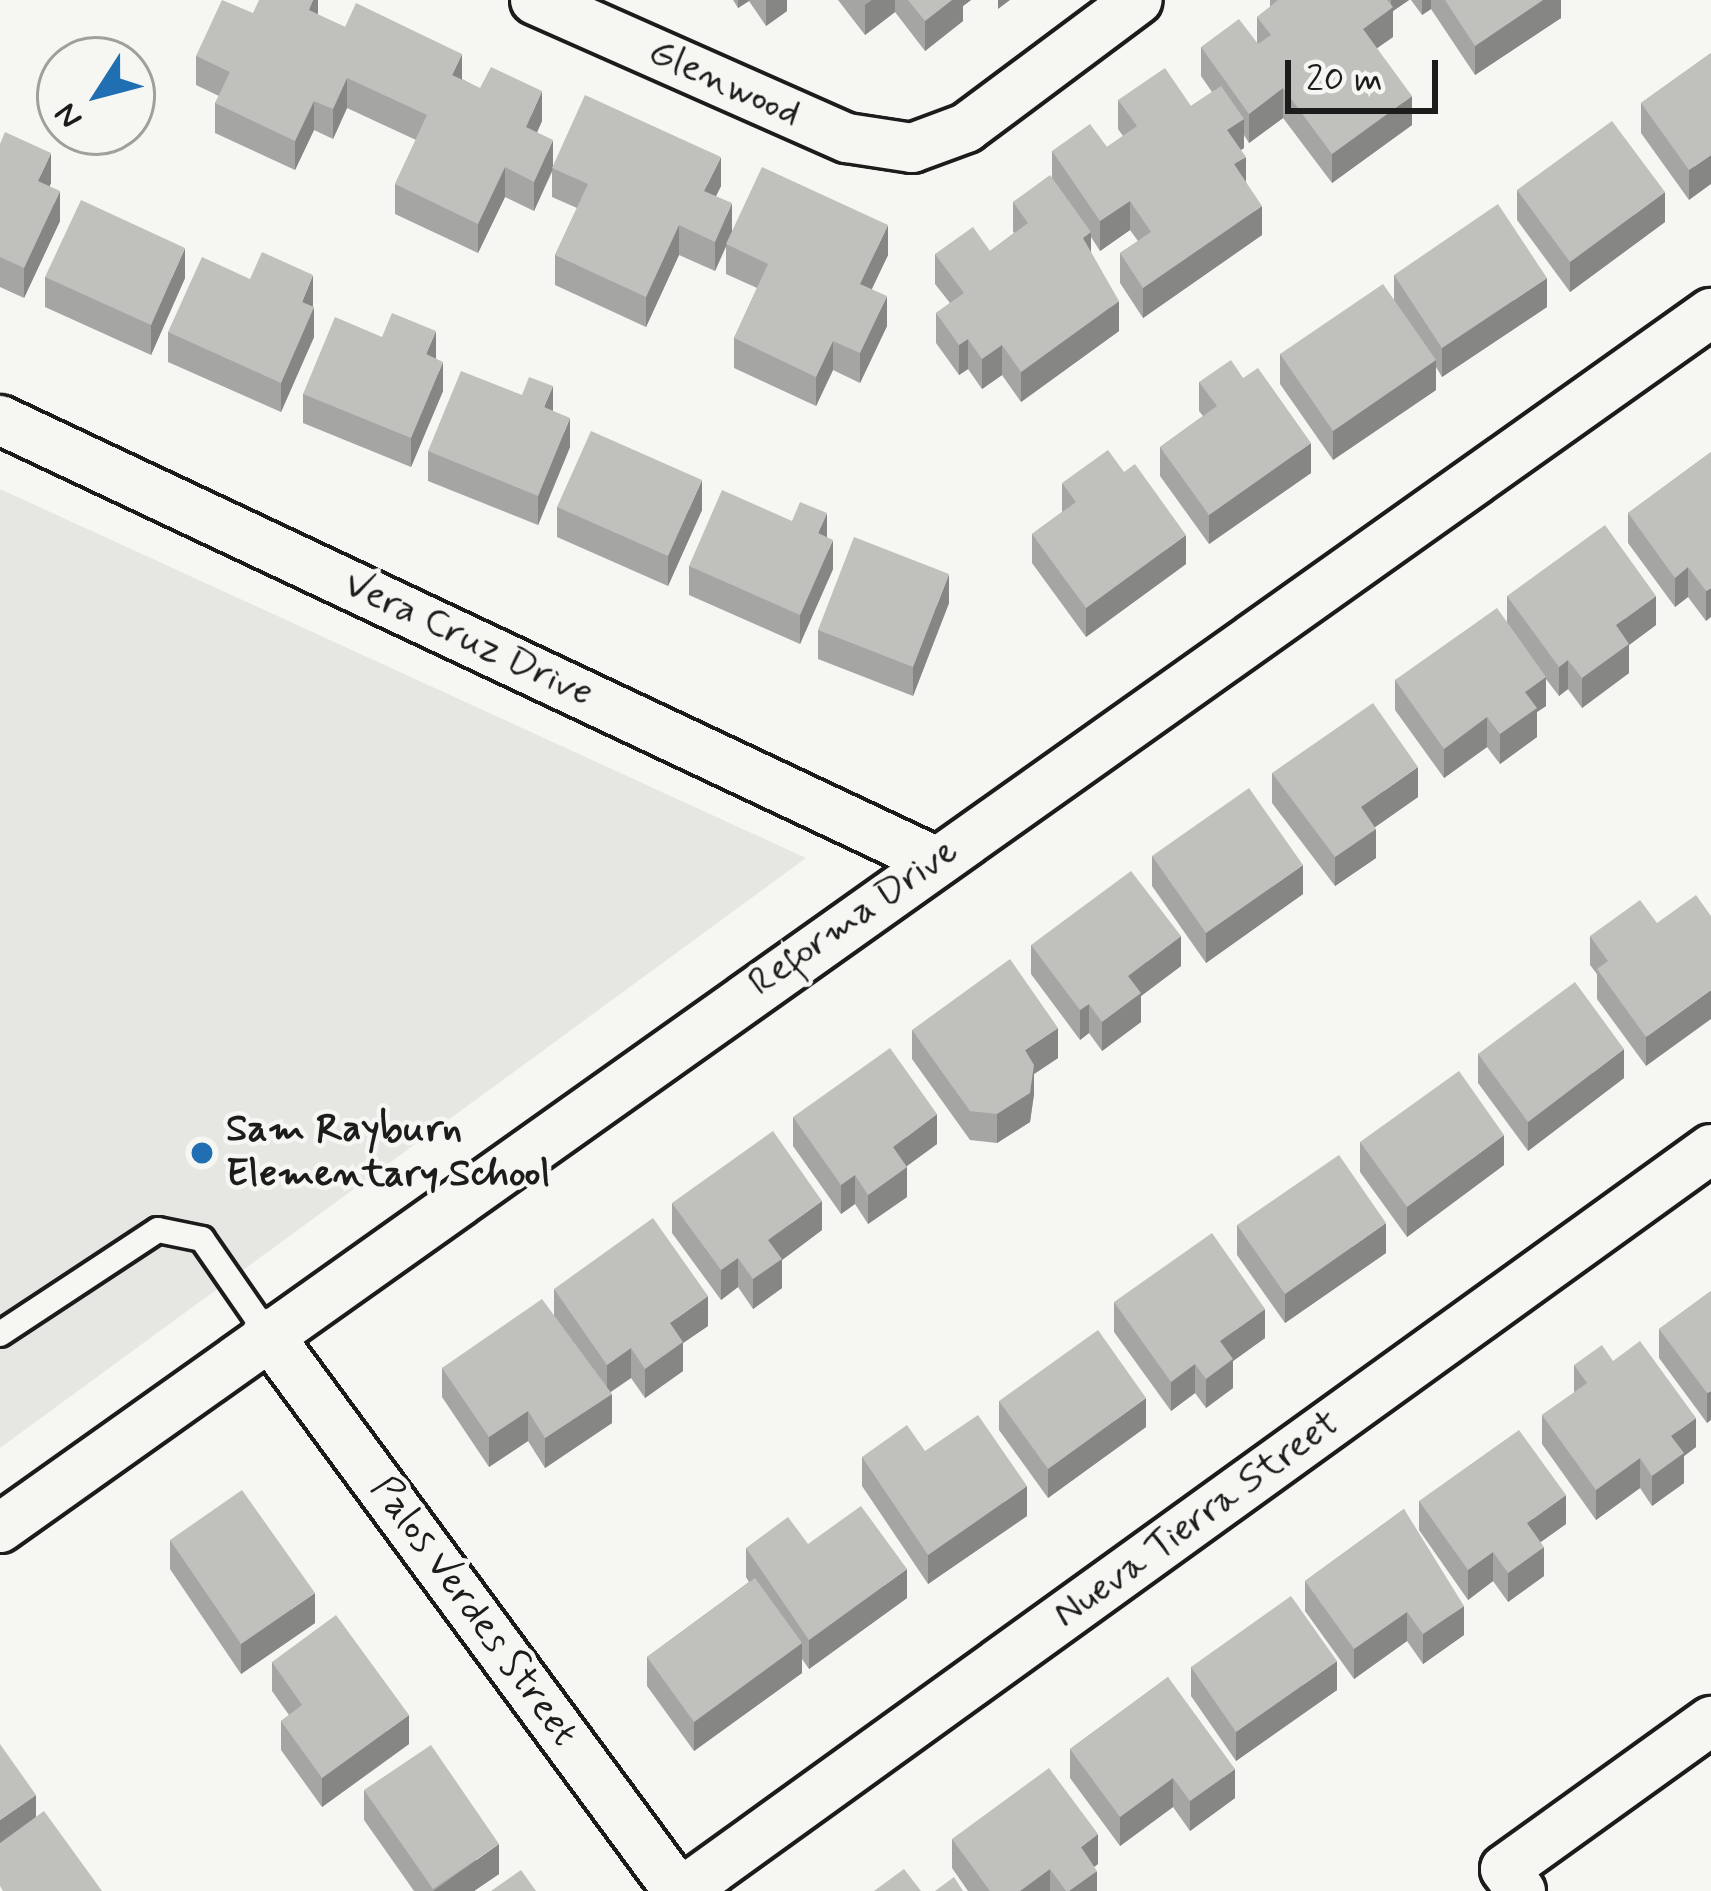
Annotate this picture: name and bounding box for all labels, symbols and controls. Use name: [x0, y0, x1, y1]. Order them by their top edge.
street label: Glenwood: [641, 30, 807, 138]
north arrow: [36, 36, 156, 156]
scale bar: [1291, 36, 1444, 110]
text: 20 m: [1306, 57, 1383, 104]
text: N: [45, 94, 94, 137]
street label: Vera Cruz Drive: [338, 563, 598, 717]
street label: Reforma Drive: [742, 830, 966, 1006]
place label: Sam Rayburn Elementary School: [226, 1108, 550, 1199]
marker: Sam Rayburn Elementary School: [189, 1140, 215, 1166]
street label: Nueva Tierra Street: [1047, 1402, 1347, 1638]
street label: Palos Verdes Street: [358, 1466, 588, 1758]

